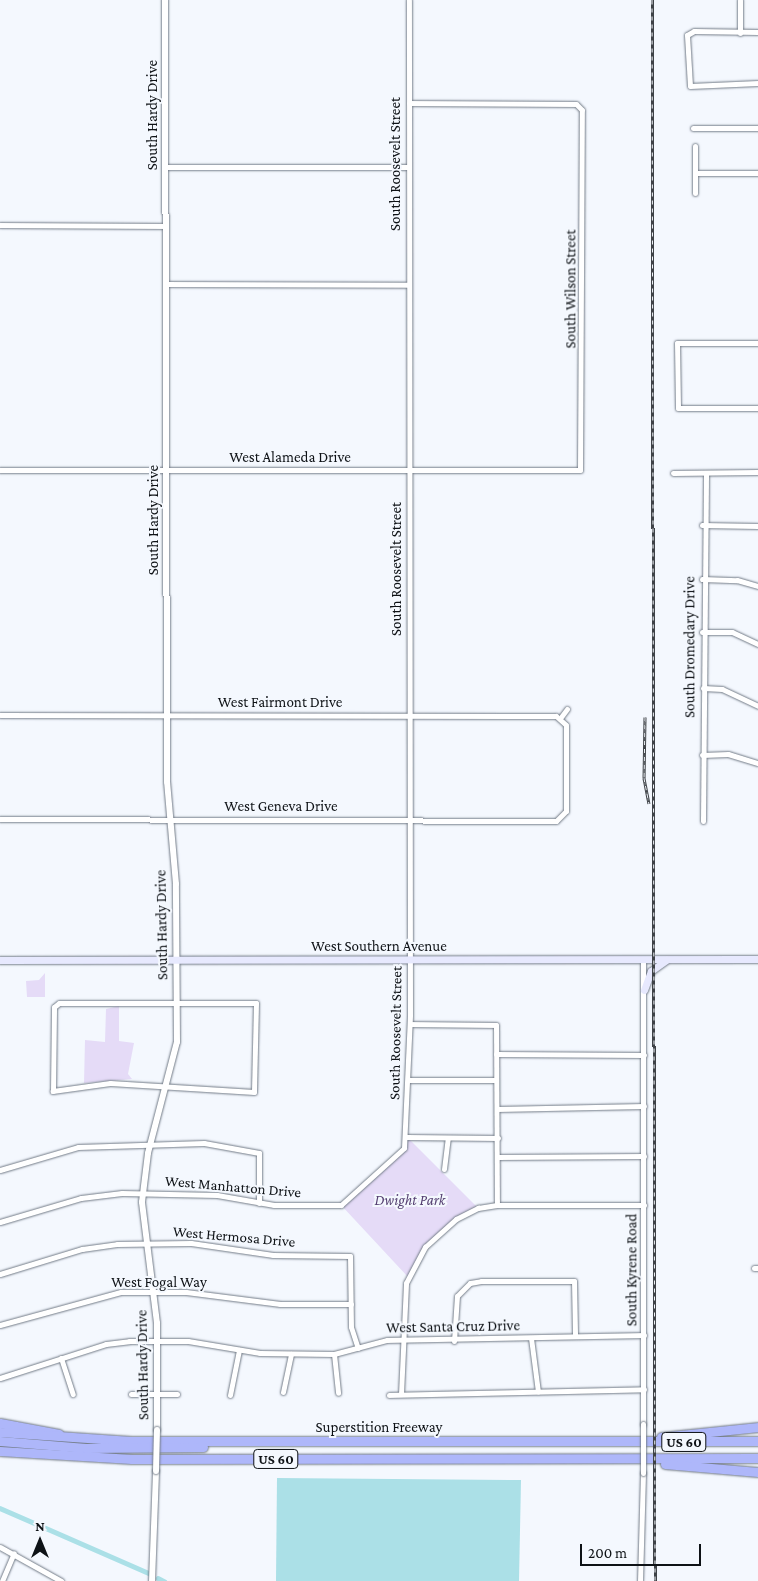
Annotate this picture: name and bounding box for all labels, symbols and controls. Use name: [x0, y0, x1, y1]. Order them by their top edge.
street label: South Hardy Drive: [144, 60, 162, 170]
street label: South Roosevelt Street: [387, 97, 405, 231]
street label: South Wilson Street: [562, 230, 580, 348]
street label: West Alameda Drive: [229, 449, 351, 467]
street label: South Hardy Drive: [145, 465, 163, 575]
street label: South Roosevelt Street: [388, 502, 406, 636]
street label: South Dromedary Drive: [681, 576, 699, 718]
street label: West Fairmont Drive: [218, 694, 342, 712]
street label: West Geneva Drive: [224, 798, 338, 816]
street label: South Hardy Drive: [152, 870, 172, 980]
street label: West Southern Avenue: [311, 938, 447, 956]
street label: South Roosevelt Street: [386, 966, 406, 1100]
street label: West Manhatton Drive: [164, 1172, 302, 1202]
park label: Dwight Park: [375, 1192, 445, 1210]
street label: South Kyrene Road: [623, 1214, 641, 1326]
street label: West Hermosa Drive: [172, 1223, 296, 1251]
street label: West Fogal Way: [111, 1274, 207, 1292]
street label: South Hardy Drive: [133, 1310, 153, 1420]
street label: West Santa Cruz Drive: [386, 1317, 520, 1337]
street label: Superstition Freeway: [316, 1419, 442, 1437]
road number: US 60: [660, 1430, 708, 1454]
road number: US 60: [252, 1448, 300, 1470]
north arrow: [15, 1516, 65, 1566]
text: N: [35, 1518, 45, 1534]
scale bar: [583, 1534, 704, 1566]
text: 200 m: [588, 1545, 627, 1561]

